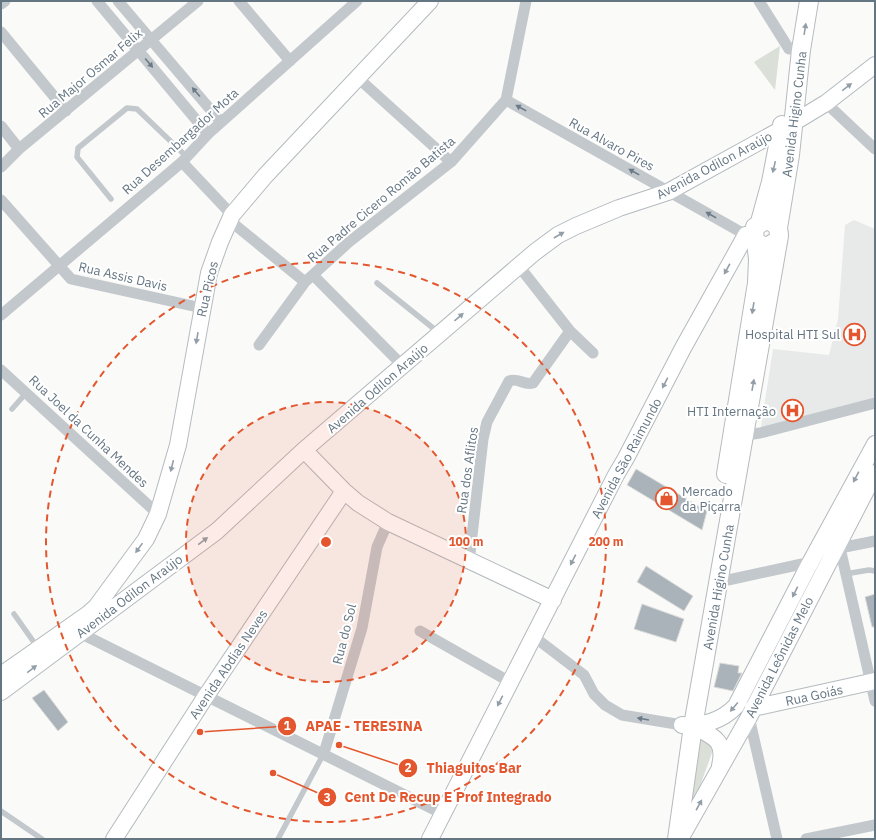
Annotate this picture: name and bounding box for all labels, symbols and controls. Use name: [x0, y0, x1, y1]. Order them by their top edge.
one-way arrow: [802, 23, 808, 35]
street label: Rua Major Osmar Felix: [35, 25, 146, 122]
street label: Avenida Higino Cunha: [778, 50, 811, 178]
one-way arrow: [144, 58, 153, 68]
one-way arrow: [841, 83, 852, 91]
street label: Rua Desembargador Mota: [118, 84, 242, 198]
one-way arrow: [192, 88, 201, 97]
one-way arrow: [515, 105, 527, 112]
street label: Rua Alvaro Pires: [566, 114, 657, 175]
street label: Avenida Odilon Araújo: [653, 128, 775, 203]
street label: Rua Padre Cicero Romão Batista: [304, 132, 459, 266]
one-way arrow: [771, 161, 777, 174]
one-way arrow: [628, 169, 640, 176]
one-way arrow: [706, 212, 717, 219]
one-way arrow: [553, 232, 565, 239]
street label: Rua Assis Davis: [77, 258, 169, 295]
street label: Rua Picos: [193, 259, 222, 319]
one-way arrow: [723, 263, 730, 275]
one-way arrow: [750, 302, 756, 314]
one-way arrow: [453, 313, 464, 322]
hospital icon: Hospital HTI Sul: [842, 321, 868, 347]
place label: Hospital HTI Sul: [745, 326, 840, 343]
one-way arrow: [193, 332, 199, 344]
street label: Avenida Odilon Araújo: [323, 340, 432, 437]
street label: Rua Joel da Cunha Mendes: [25, 372, 152, 491]
one-way arrow: [662, 377, 668, 389]
one-way arrow: [750, 379, 756, 391]
street label: Avenida São Raimundo: [588, 395, 665, 521]
hospital icon: HTI Internação: [779, 398, 805, 424]
place label: HTI Internação: [687, 403, 776, 420]
street label: Rua dos Aflitos: [453, 426, 482, 515]
one-way arrow: [169, 460, 175, 472]
one-way arrow: [852, 472, 859, 483]
place label: Mercado da Piçarra: [682, 483, 741, 515]
shop icon: Mercado da Piçarra: [654, 485, 680, 511]
street label: Avenida Higino Cunha: [699, 523, 738, 651]
text: 100 m: [448, 534, 484, 549]
text: 200 m: [588, 534, 624, 549]
centre of rings: [319, 535, 333, 549]
one-way arrow: [197, 537, 208, 545]
one-way arrow: [135, 543, 143, 553]
street label: Avenida Odilon Araújo: [73, 551, 186, 642]
one-way arrow: [570, 555, 576, 566]
one-way arrow: [792, 587, 798, 598]
street label: Avenida Leônidas Melo: [742, 594, 817, 721]
street label: Rua do Sol: [329, 602, 360, 666]
street label: Avenida Abdias Neves: [185, 606, 271, 722]
one-way arrow: [27, 665, 38, 673]
street label: Rua Goiás: [784, 681, 845, 710]
one-way arrow: [497, 695, 503, 707]
one-way arrow: [730, 702, 739, 712]
callout: APAE - TERESINA: [277, 713, 431, 739]
one-way arrow: [637, 715, 649, 721]
text: APAE - TERESINA: [305, 717, 423, 735]
text: 1: [283, 718, 291, 733]
callout: Thiaguitos Bar: [398, 755, 529, 781]
text: Thiaguitos Bar: [426, 759, 522, 777]
text: 2: [404, 760, 412, 775]
callout: Cent De Recup E Prof Integrado: [317, 784, 560, 810]
text: Cent De Recup E Prof Integrado: [344, 788, 552, 806]
text: 3: [323, 790, 331, 805]
one-way arrow: [696, 799, 703, 811]

